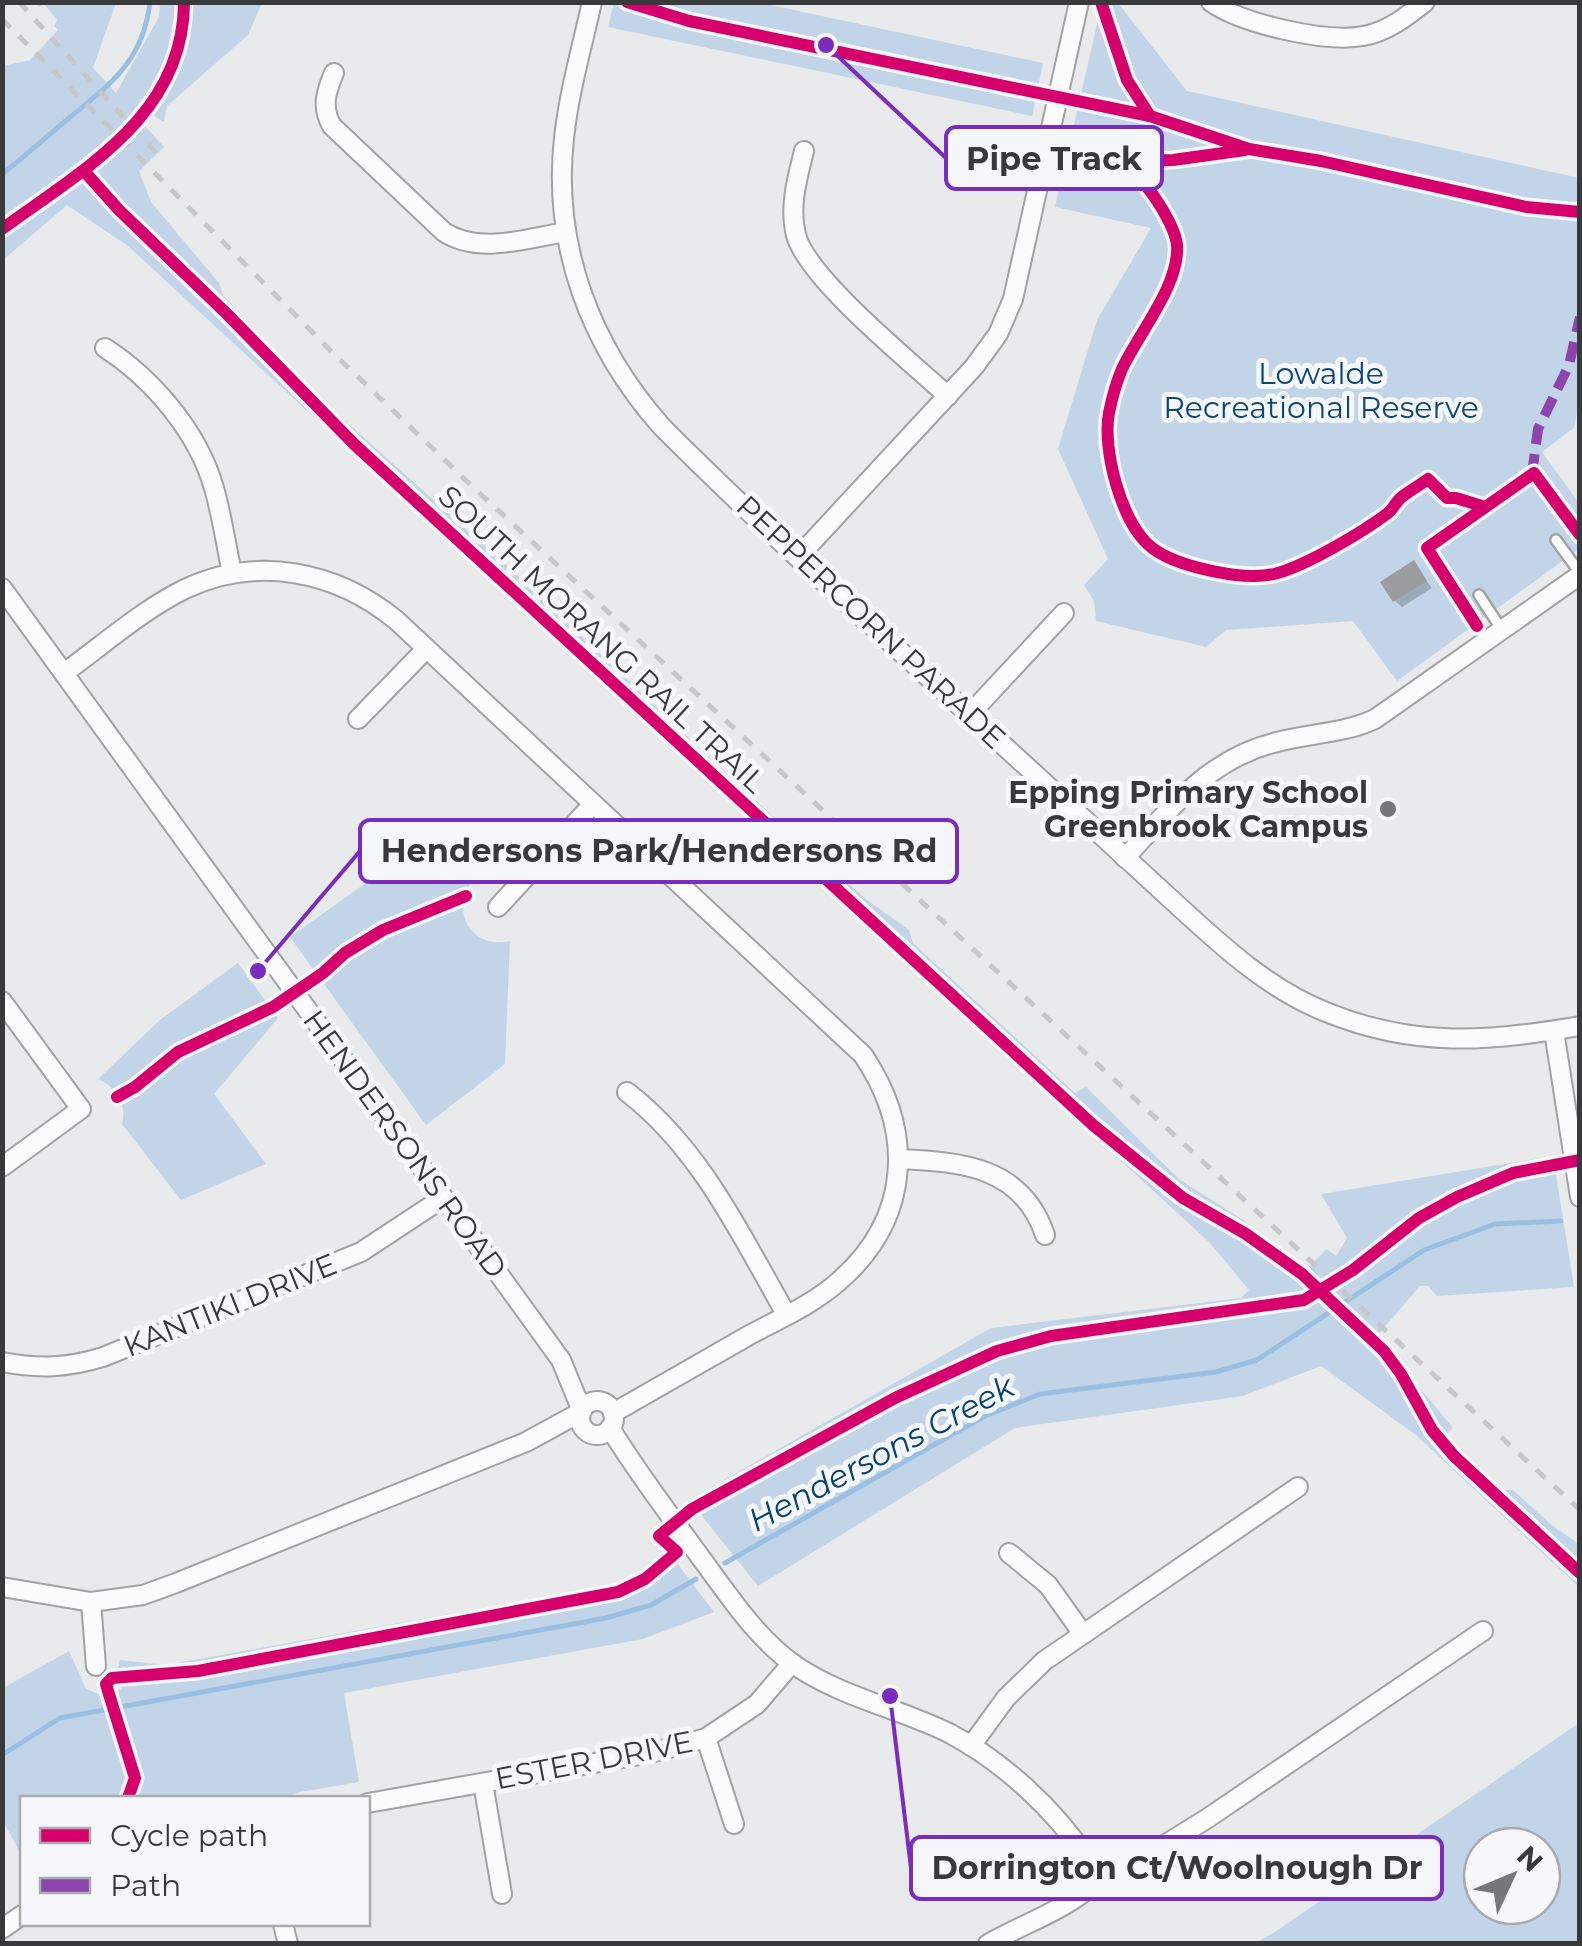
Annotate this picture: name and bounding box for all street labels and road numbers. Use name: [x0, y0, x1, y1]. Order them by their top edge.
street label: SOUTH MORANG RAIL TRAIL: [431, 478, 773, 801]
street label: PEPPERCORN PARADE: [729, 488, 1013, 756]
street label: HENDERSONS ROAD: [295, 1003, 515, 1285]
street label: KANTIKI DRIVE: [118, 1245, 342, 1365]
street label: ESTER DRIVE: [492, 1723, 696, 1797]

